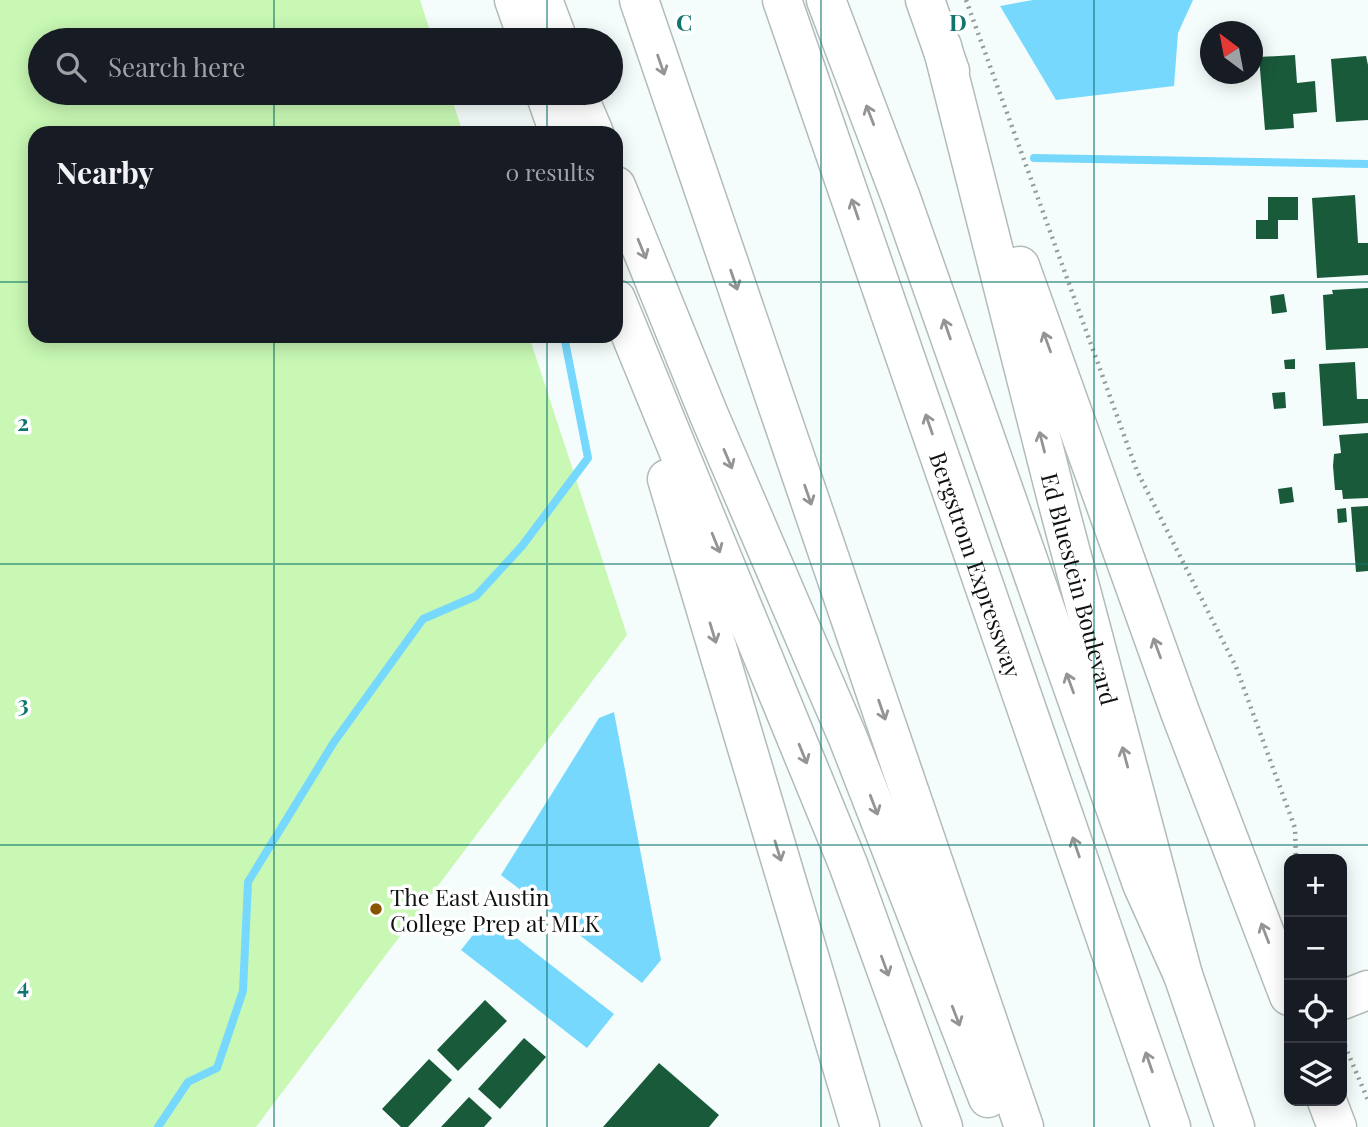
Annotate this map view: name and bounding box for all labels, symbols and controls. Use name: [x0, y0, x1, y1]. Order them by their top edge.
text: C: [676, 6, 692, 37]
text: D: [949, 6, 967, 37]
north arrow: [1200, 21, 1263, 84]
search box: [28, 28, 623, 105]
icon: search: [52, 48, 90, 86]
text: Search here: [108, 49, 245, 84]
one-way arrow: [656, 53, 668, 75]
one-way arrow: [863, 104, 875, 126]
text: Nearby: [56, 152, 154, 192]
text: 0 results: [505, 156, 595, 187]
one-way arrow: [848, 198, 860, 220]
one-way arrow: [636, 238, 649, 259]
one-way arrow: [729, 268, 741, 290]
one-way arrow: [940, 318, 953, 340]
one-way arrow: [1040, 331, 1053, 353]
text: 2: [17, 406, 29, 437]
one-way arrow: [922, 413, 934, 435]
one-way arrow: [1035, 431, 1048, 454]
street label: Bergstrom Expressway: [923, 447, 1030, 682]
one-way arrow: [723, 448, 736, 470]
street label: Ed Bluestein Boulevard: [1035, 469, 1126, 708]
one-way arrow: [803, 484, 815, 506]
one-way arrow: [711, 532, 724, 554]
one-way arrow: [707, 622, 720, 644]
one-way arrow: [1150, 638, 1162, 660]
one-way arrow: [1063, 672, 1075, 694]
text: 3: [17, 687, 29, 718]
one-way arrow: [877, 699, 889, 721]
one-way arrow: [797, 742, 810, 764]
one-way arrow: [1118, 746, 1131, 768]
one-way arrow: [868, 793, 881, 815]
one-way arrow: [1069, 837, 1081, 859]
one-way arrow: [772, 840, 785, 862]
map controls: [1284, 854, 1347, 1106]
button: +: [1284, 854, 1347, 917]
place label: The East Austin College Prep at MLK: [390, 881, 600, 938]
marker: The East Austin College Prep at MLK: [368, 901, 384, 917]
button: −: [1284, 917, 1347, 980]
one-way arrow: [1257, 922, 1270, 944]
one-way arrow: [880, 954, 892, 976]
text: 4: [17, 969, 29, 1000]
button: locate: [1284, 980, 1347, 1043]
one-way arrow: [951, 1005, 964, 1027]
button: layers: [1284, 1043, 1347, 1106]
one-way arrow: [1142, 1052, 1154, 1074]

